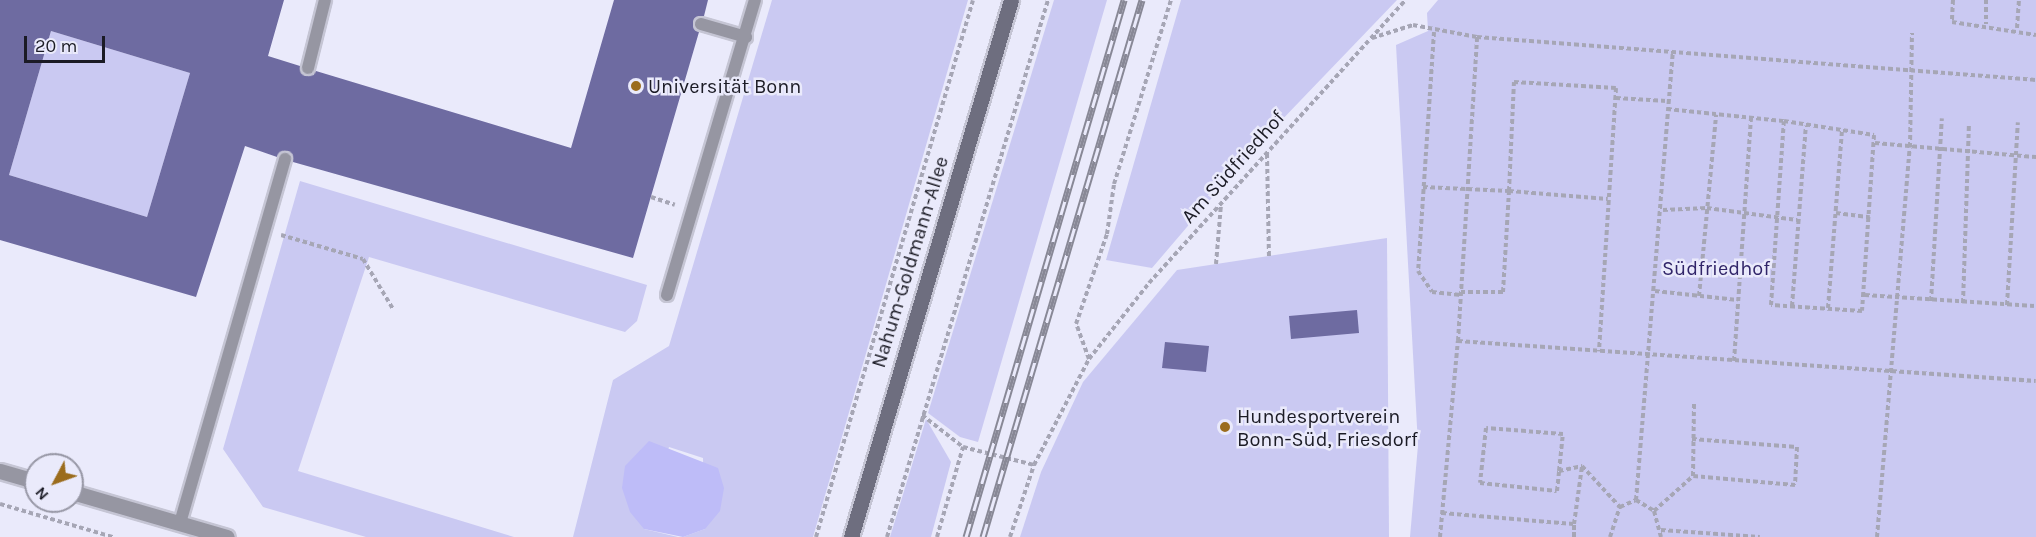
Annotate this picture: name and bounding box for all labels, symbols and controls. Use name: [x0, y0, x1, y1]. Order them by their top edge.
scale bar: [27, 24, 108, 62]
text: 20 m: [35, 35, 77, 57]
place label: Universität Bonn: [648, 74, 801, 98]
marker: Universität Bonn: [629, 79, 643, 93]
street label: Am Südfriedhof: [1176, 106, 1290, 228]
street label: Nahum-Goldmann-Allee: [866, 153, 954, 371]
park label: Südfriedhof: [1662, 256, 1770, 280]
place label: Hundesportverein Bonn-Süd, Friesdorf: [1237, 404, 1418, 451]
marker: Hundesportverein Bonn-Süd, Friesdorf: [1218, 420, 1232, 434]
north arrow: [24, 453, 84, 513]
text: N: [31, 483, 52, 504]

